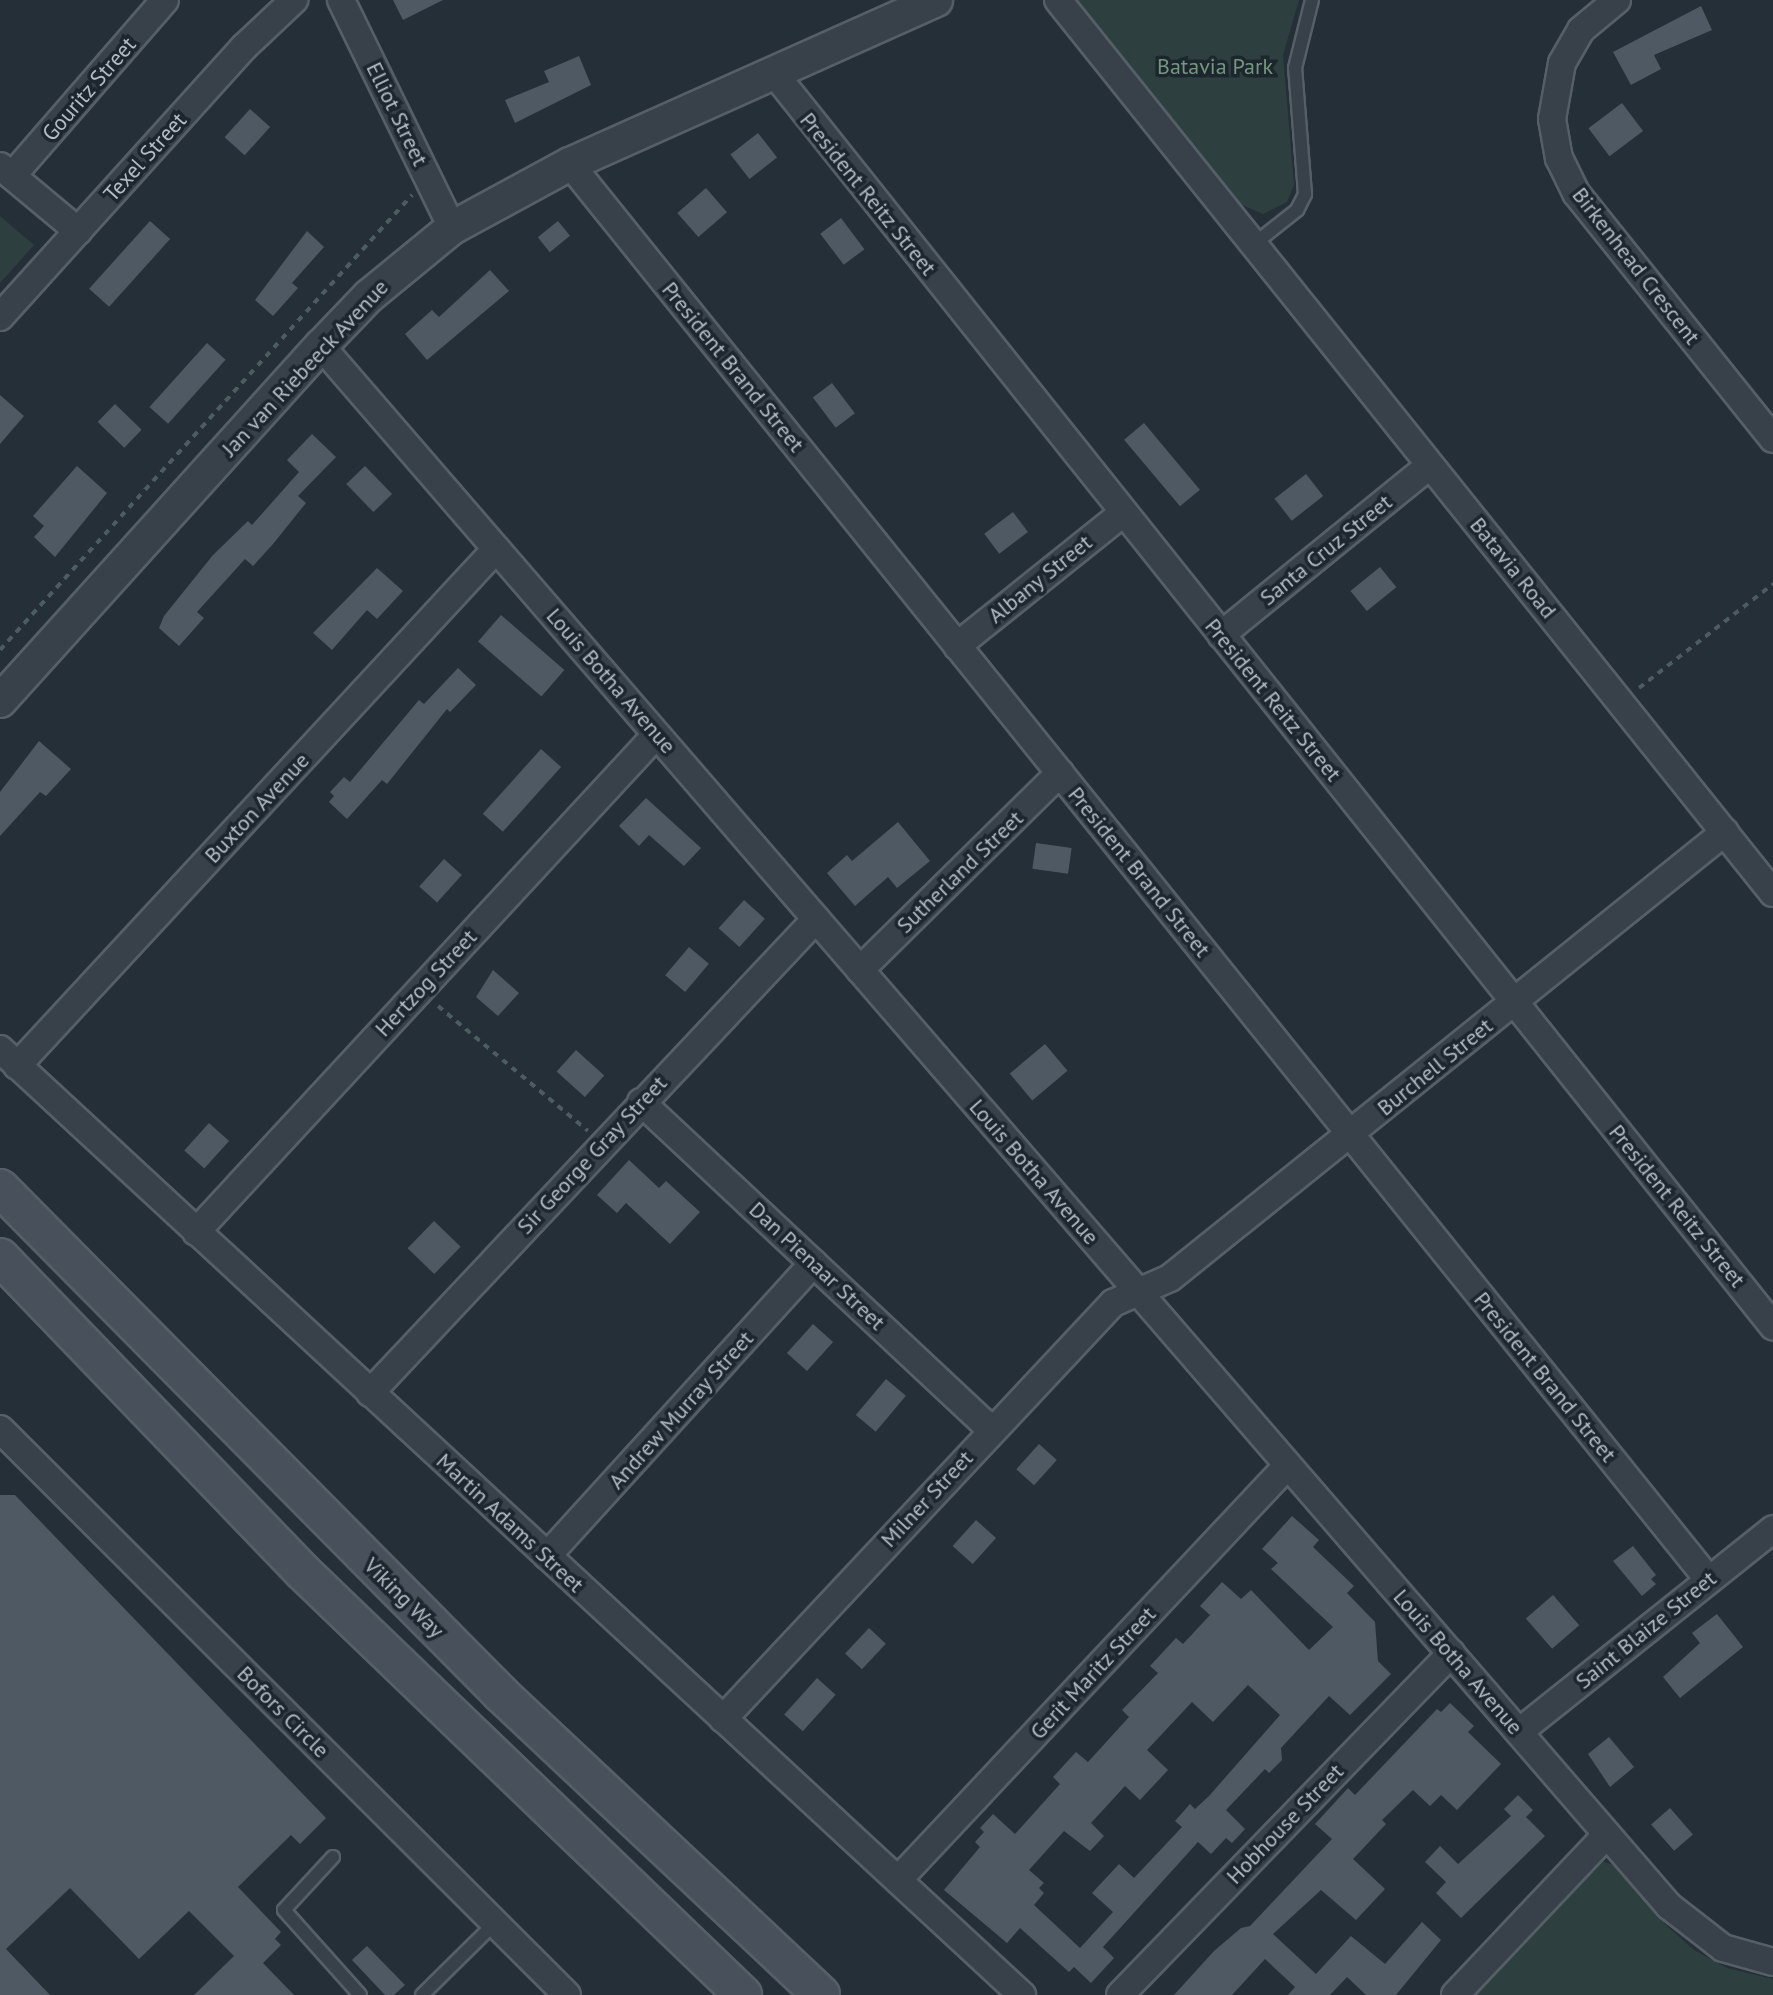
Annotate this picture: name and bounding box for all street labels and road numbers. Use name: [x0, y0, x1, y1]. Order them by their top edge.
street label: Gouritz Street: [36, 31, 142, 147]
street label: Elliot Street: [361, 58, 433, 170]
street label: Texel Street: [98, 107, 192, 207]
street label: President Reitz Street: [794, 107, 942, 281]
street label: Birkenhead Crescent: [1567, 182, 1705, 350]
street label: Jan van Riebeeck Avenue: [216, 274, 394, 462]
street label: President Brand Street: [656, 277, 810, 457]
street label: Santa Cruz Street: [1255, 489, 1397, 611]
street label: Batavia Road: [1464, 512, 1562, 624]
street label: Albany Street: [983, 529, 1097, 629]
street label: Louis Botha Avenue: [541, 603, 681, 759]
street label: President Reitz Street: [1199, 613, 1347, 787]
street label: Buxton Avenue: [199, 747, 315, 869]
street label: President Brand Street: [1062, 782, 1216, 962]
street label: Sutherland Street: [892, 805, 1028, 939]
street label: Hertzog Street: [370, 924, 482, 1042]
street label: Burchell Street: [1372, 1013, 1498, 1121]
street label: Sir George Gray Street: [512, 1070, 672, 1240]
street label: Louis Botha Avenue: [964, 1094, 1104, 1250]
street label: President Reitz Street: [1603, 1119, 1751, 1293]
street label: Dan Pienaar Street: [744, 1196, 890, 1336]
street label: President Brand Street: [1468, 1287, 1622, 1467]
street label: Andrew Murray Street: [603, 1325, 759, 1495]
street label: Milner Street: [876, 1445, 978, 1553]
street label: Martin Adams Street: [431, 1448, 589, 1598]
street label: Viking Way: [358, 1552, 450, 1644]
street label: Saint Blaize Street: [1571, 1565, 1721, 1695]
street label: Louis Botha Avenue: [1388, 1584, 1528, 1740]
street label: Gerit Maritz Street: [1025, 1601, 1161, 1745]
street label: Bofors Circle: [232, 1661, 334, 1763]
street label: Hobhouse Street: [1221, 1758, 1349, 1890]

